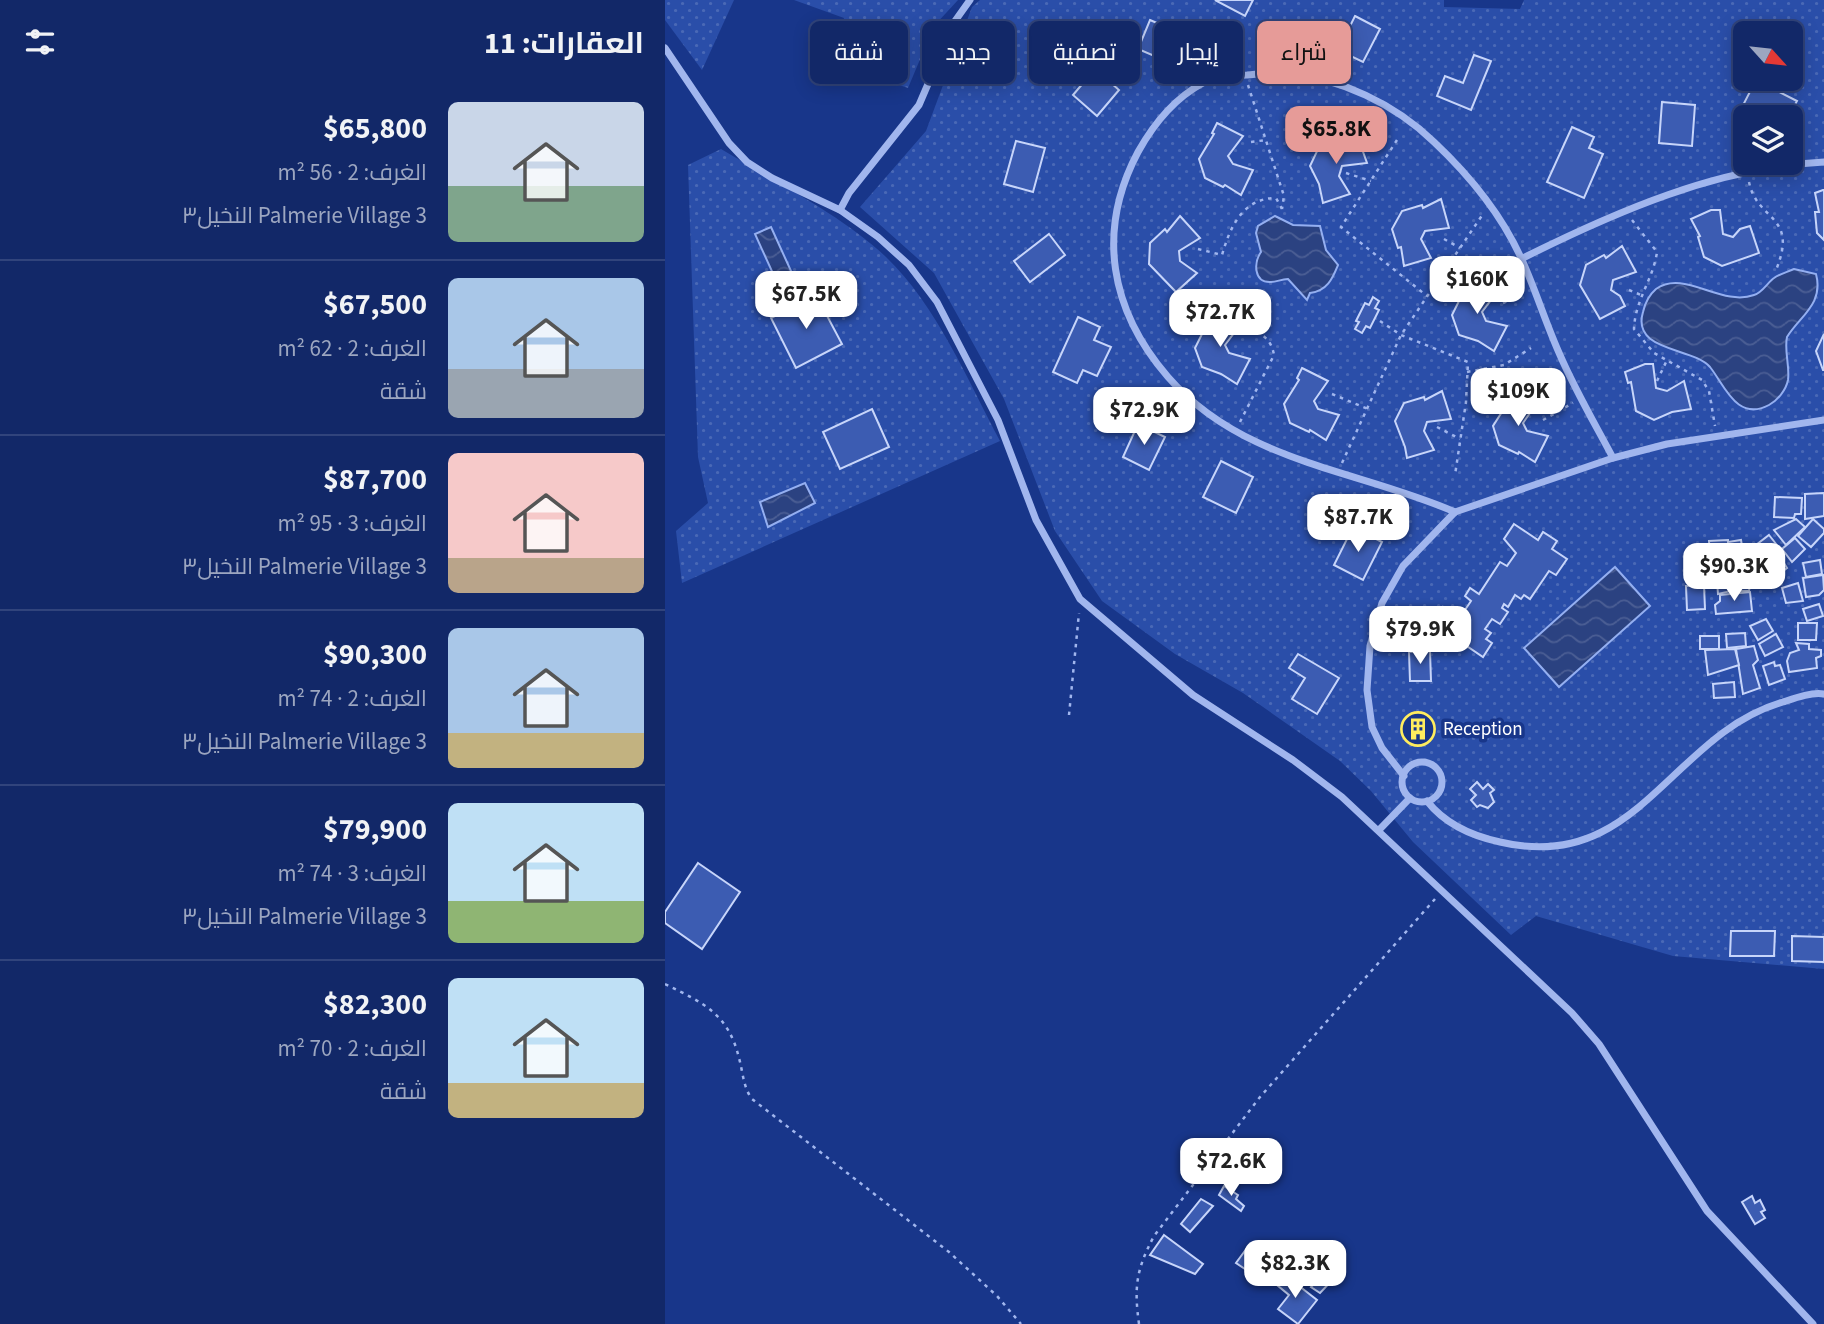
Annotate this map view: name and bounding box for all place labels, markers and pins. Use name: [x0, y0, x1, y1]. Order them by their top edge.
pin: $65.8K: [1279, 106, 1393, 166]
pin: $160K: [1428, 256, 1526, 316]
pin: $67.5K: [749, 272, 863, 331]
pin: $72.7K: [1163, 290, 1277, 349]
pin: $109K: [1469, 368, 1567, 428]
pin: $72.9K: [1087, 388, 1201, 447]
pin: $87.7K: [1301, 494, 1415, 554]
pin: $90.3K: [1677, 544, 1791, 603]
pin: $79.9K: [1363, 606, 1477, 666]
building icon: Reception: [1399, 710, 1437, 748]
place label: Reception: [1443, 716, 1523, 743]
pin: $72.6K: [1174, 1138, 1288, 1198]
pin: $82.3K: [1238, 1240, 1352, 1300]

